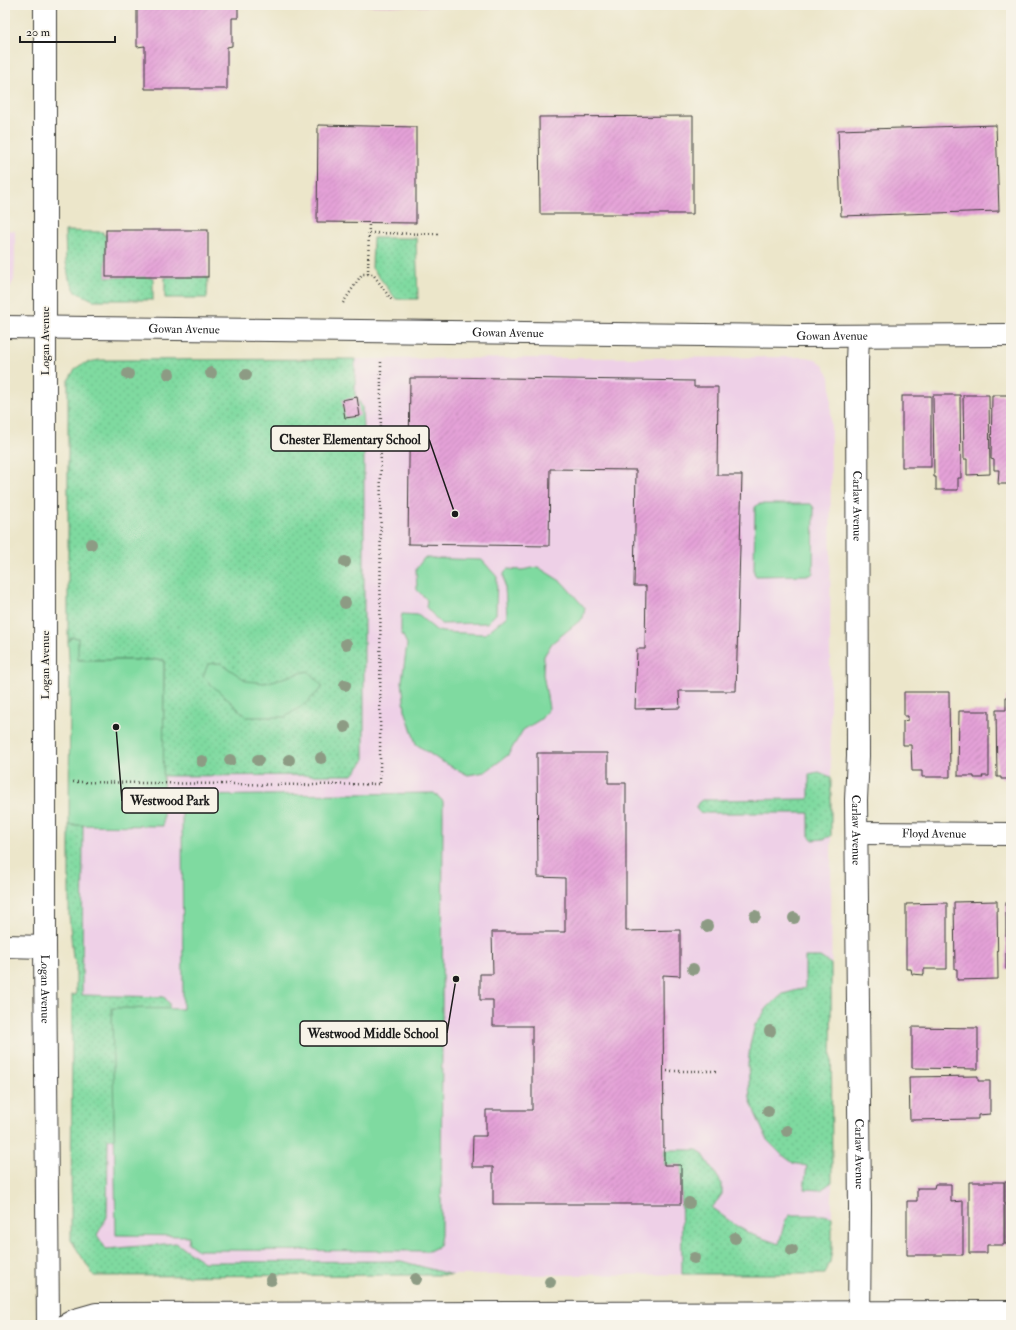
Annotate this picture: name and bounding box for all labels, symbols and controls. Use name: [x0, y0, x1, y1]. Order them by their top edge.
scale bar: [20, 18, 115, 44]
text: 20 m: [26, 25, 51, 40]
street label: Logan Avenue: [38, 307, 53, 375]
street label: Gowan Avenue: [148, 321, 220, 337]
street label: Gowan Avenue: [472, 325, 544, 341]
street label: Gowan Avenue: [796, 328, 868, 344]
callout: Chester Elementary School: [271, 426, 429, 451]
text: Chester Elementary School: [279, 432, 421, 449]
street label: Carlaw Avenue: [850, 471, 865, 541]
street label: Logan Avenue: [38, 631, 53, 699]
callout: Westwood Park: [122, 788, 218, 813]
text: Westwood Park: [129, 793, 210, 809]
street label: Carlaw Avenue: [848, 794, 864, 865]
street label: Floyd Avenue: [902, 826, 966, 841]
street label: Logan Avenue: [38, 954, 53, 1024]
callout: Westwood Middle School: [300, 1021, 447, 1046]
text: Westwood Middle School: [306, 1026, 439, 1042]
street label: Carlaw Avenue: [852, 1118, 867, 1189]

